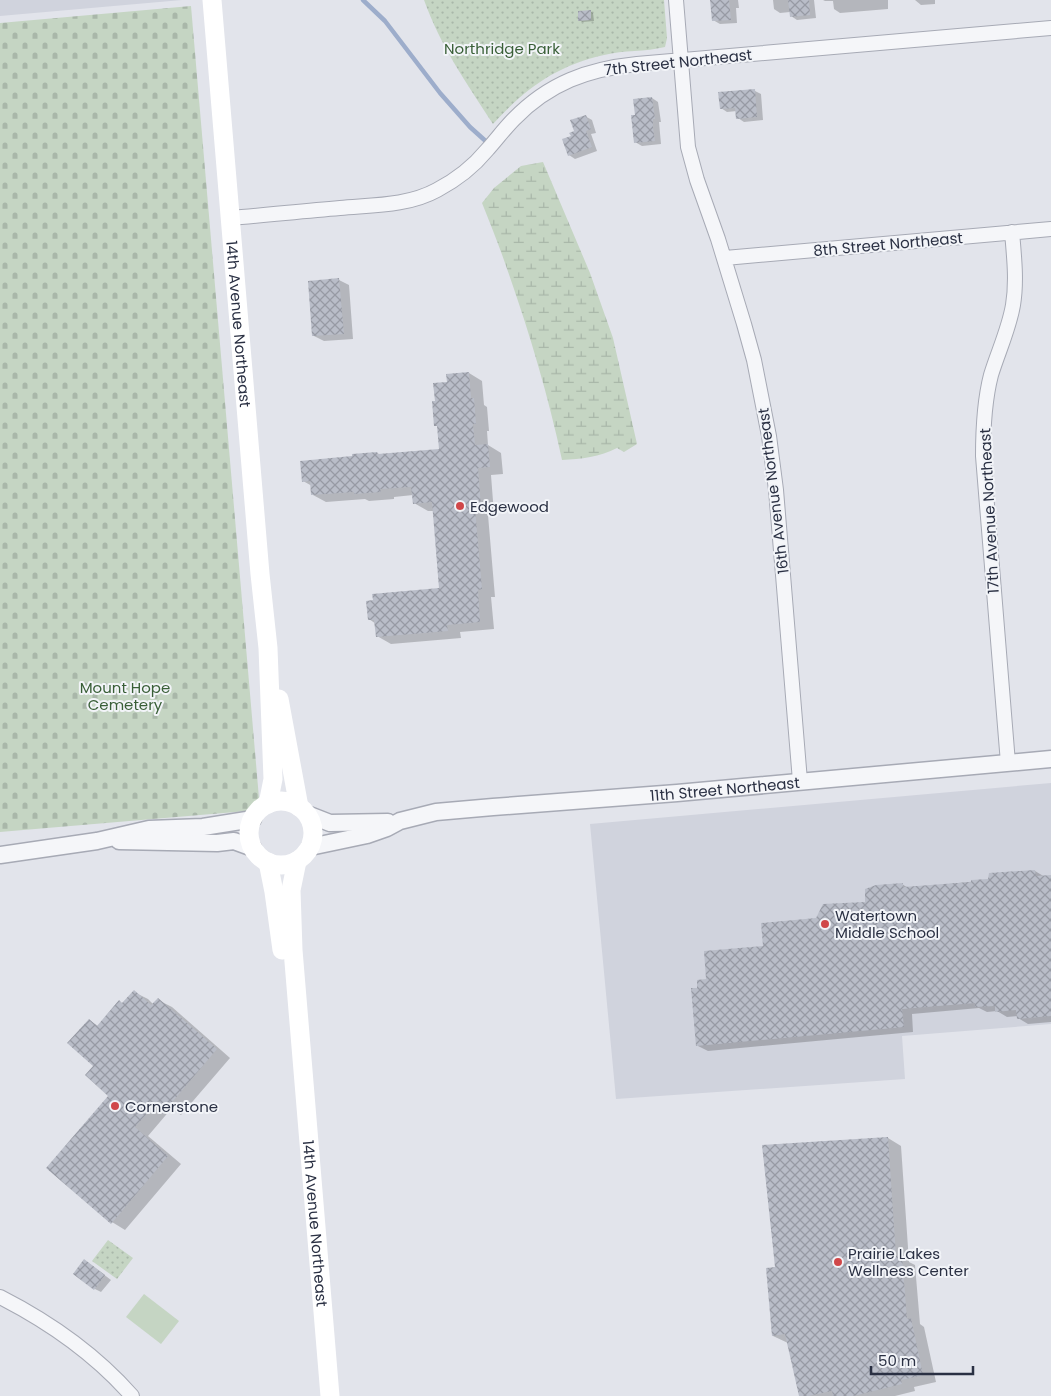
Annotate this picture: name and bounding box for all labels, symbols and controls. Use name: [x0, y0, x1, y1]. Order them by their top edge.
park label: Northridge Park: [444, 38, 560, 59]
street label: 7th Street Northeast: [603, 44, 753, 80]
street label: 8th Street Northeast: [812, 227, 964, 261]
street label: 14th Avenue Northeast: [222, 240, 257, 408]
street label: 16th Avenue Northeast: [752, 407, 794, 575]
street label: 17th Avenue Northeast: [974, 428, 1004, 594]
place label: Edgewood: [470, 496, 549, 517]
marker: Edgewood: [454, 500, 466, 512]
park label: Mount Hope Cemetery: [80, 677, 170, 715]
street label: 11th Street Northeast: [649, 771, 801, 806]
place label: Watertown Middle School: [835, 905, 939, 943]
marker: Watertown Middle School: [819, 918, 831, 930]
place label: Cornerstone: [125, 1096, 218, 1117]
marker: Cornerstone: [109, 1100, 121, 1112]
street label: 14th Avenue Northeast: [298, 1139, 333, 1308]
place label: Prairie Lakes Wellness Center: [848, 1243, 969, 1281]
marker: Prairie Lakes Wellness Center: [832, 1256, 844, 1268]
scale bar: [871, 1344, 974, 1376]
text: 50 m: [878, 1350, 916, 1371]

